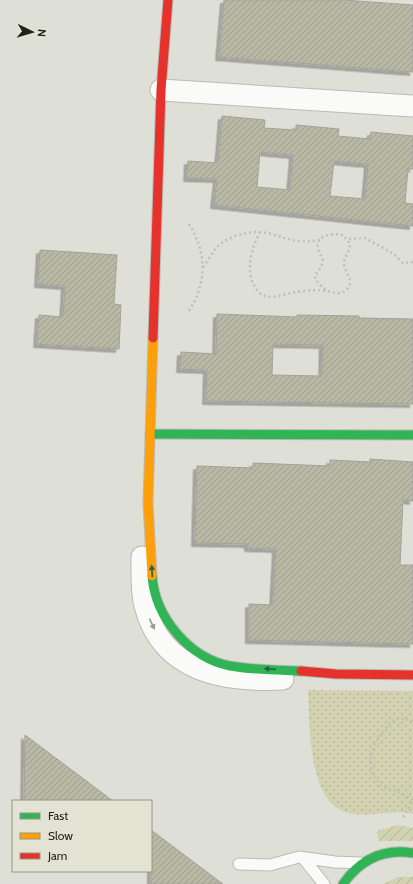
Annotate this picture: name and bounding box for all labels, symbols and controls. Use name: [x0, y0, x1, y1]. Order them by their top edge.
north arrow: [12, 12, 52, 52]
text: N: [35, 28, 49, 37]
one-way arrow: [148, 565, 155, 577]
one-way arrow: [149, 618, 155, 629]
one-way arrow: [264, 666, 276, 673]
legend: [12, 800, 152, 872]
text: Fast: [48, 808, 68, 823]
text: Slow: [48, 828, 73, 843]
text: Jam: [47, 848, 67, 863]

